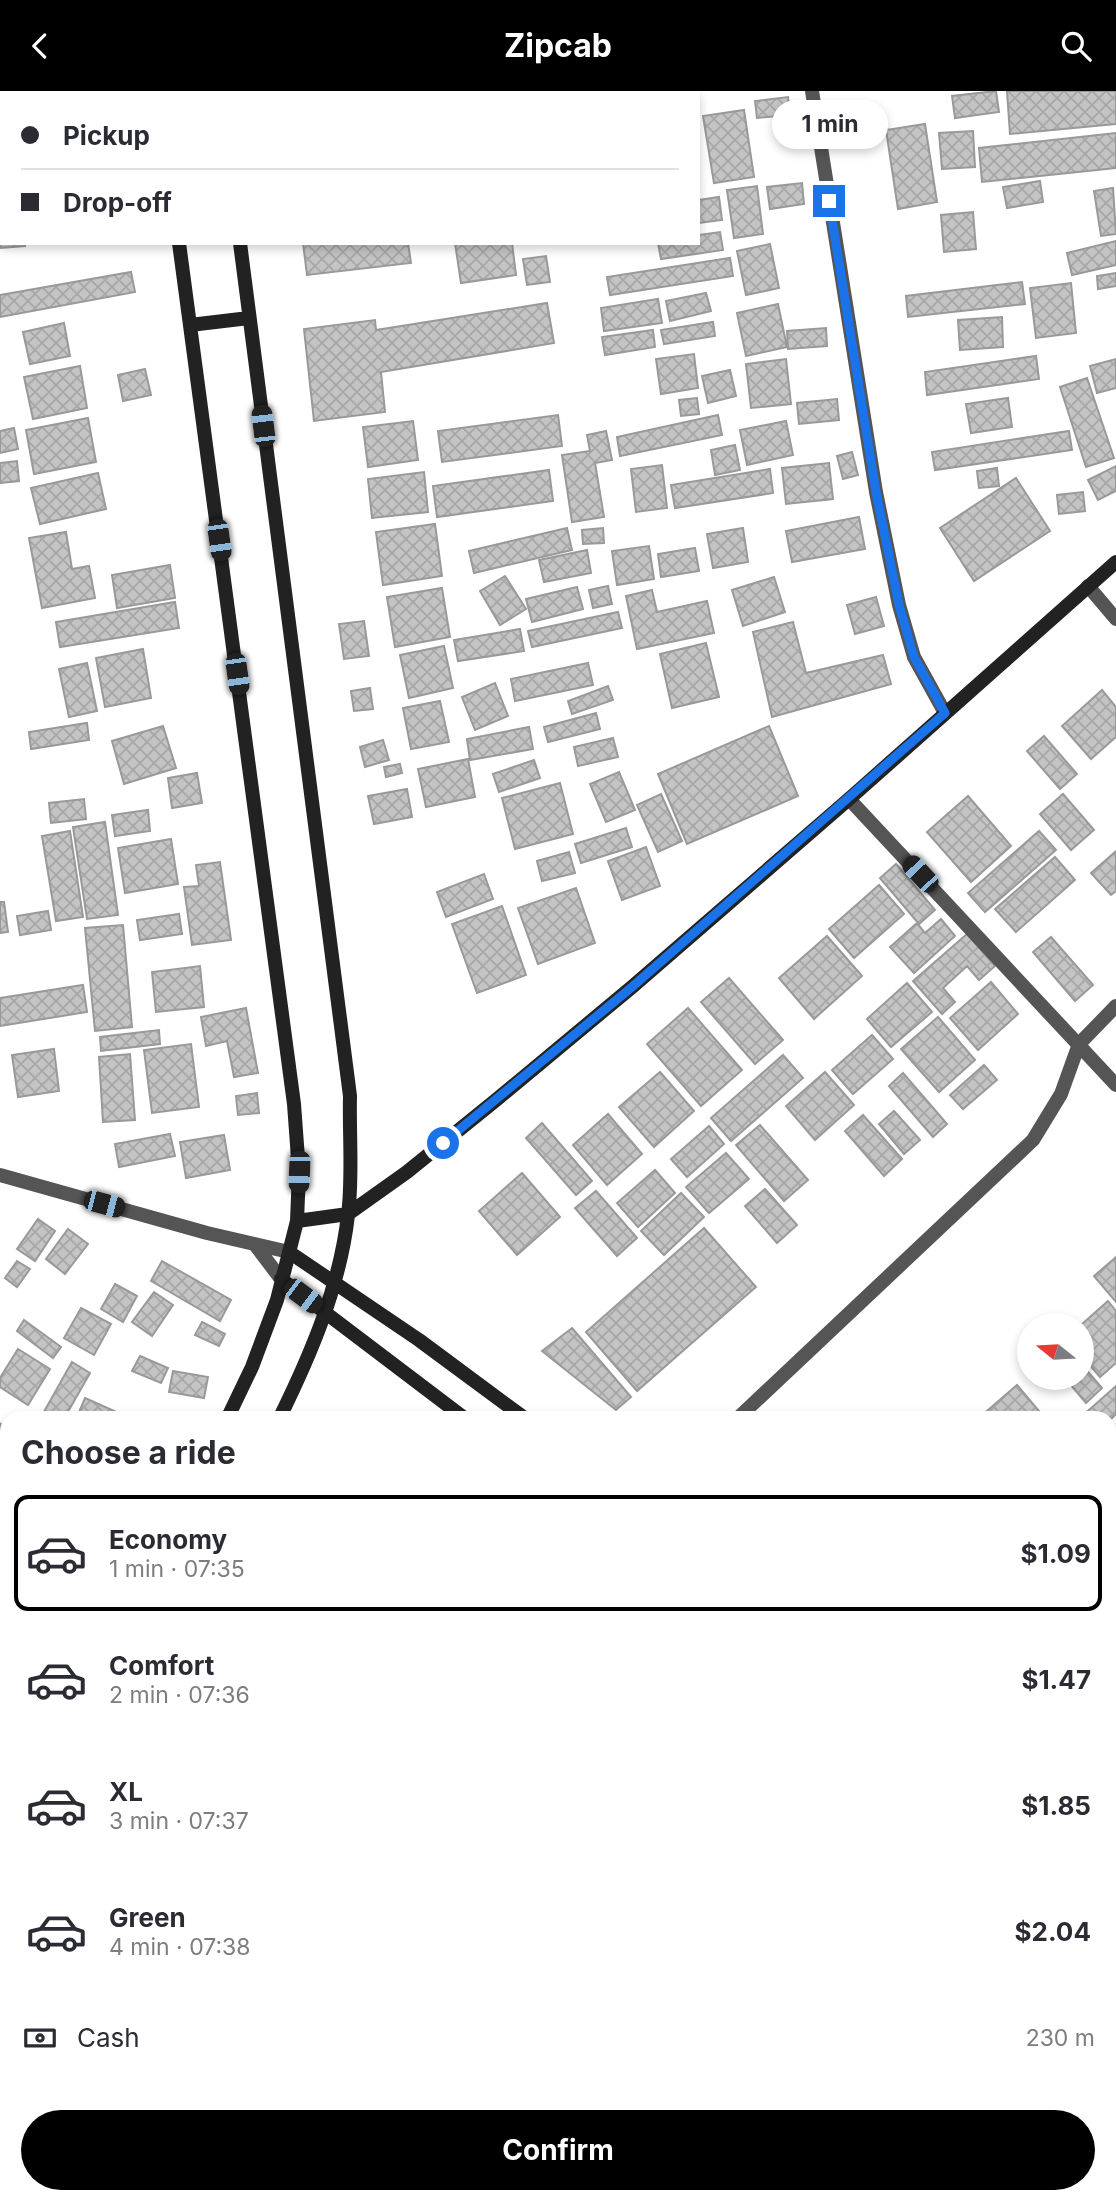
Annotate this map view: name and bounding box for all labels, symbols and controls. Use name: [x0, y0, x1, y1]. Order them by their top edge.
text: Zipcab: [504, 26, 612, 65]
icon: back: [21, 27, 59, 65]
icon: search: [1057, 27, 1095, 65]
callout: 1 min: [771, 99, 887, 148]
text: 1 min: [802, 110, 858, 138]
text: Pickup: [63, 120, 150, 151]
route end: [813, 185, 845, 217]
text: Drop-off: [63, 187, 172, 218]
car: [251, 404, 276, 448]
car: [206, 518, 233, 562]
car: [224, 652, 251, 696]
car: [898, 851, 943, 897]
route start: [427, 1127, 459, 1159]
car: [288, 1151, 311, 1193]
car: [81, 1188, 128, 1220]
car: [280, 1275, 327, 1317]
north arrow: [1017, 1313, 1094, 1389]
map controls: [1017, 1313, 1094, 1390]
text: Choose a ride: [21, 1433, 236, 1472]
icon: car: [25, 1522, 88, 1585]
text: Economy: [109, 1524, 227, 1555]
text: $1.09: [1020, 1538, 1091, 1569]
text: 1 min · 07:35: [109, 1555, 245, 1583]
icon: car: [25, 1648, 88, 1711]
text: Comfort: [109, 1650, 214, 1681]
text: $1.47: [1021, 1664, 1091, 1695]
text: 2 min · 07:36: [109, 1681, 250, 1709]
icon: car: [25, 1774, 88, 1837]
text: XL: [109, 1776, 143, 1807]
text: $1.85: [1021, 1790, 1091, 1821]
text: 3 min · 07:37: [109, 1807, 249, 1835]
icon: car: [25, 1900, 88, 1963]
text: Green: [109, 1902, 186, 1933]
text: $2.04: [1015, 1916, 1091, 1947]
text: 4 min · 07:38: [109, 1933, 251, 1961]
icon: cash: [21, 2019, 59, 2057]
text: Cash: [77, 2022, 140, 2053]
text: 230 m: [1026, 2024, 1095, 2052]
button: Confirm: [21, 2110, 1095, 2190]

